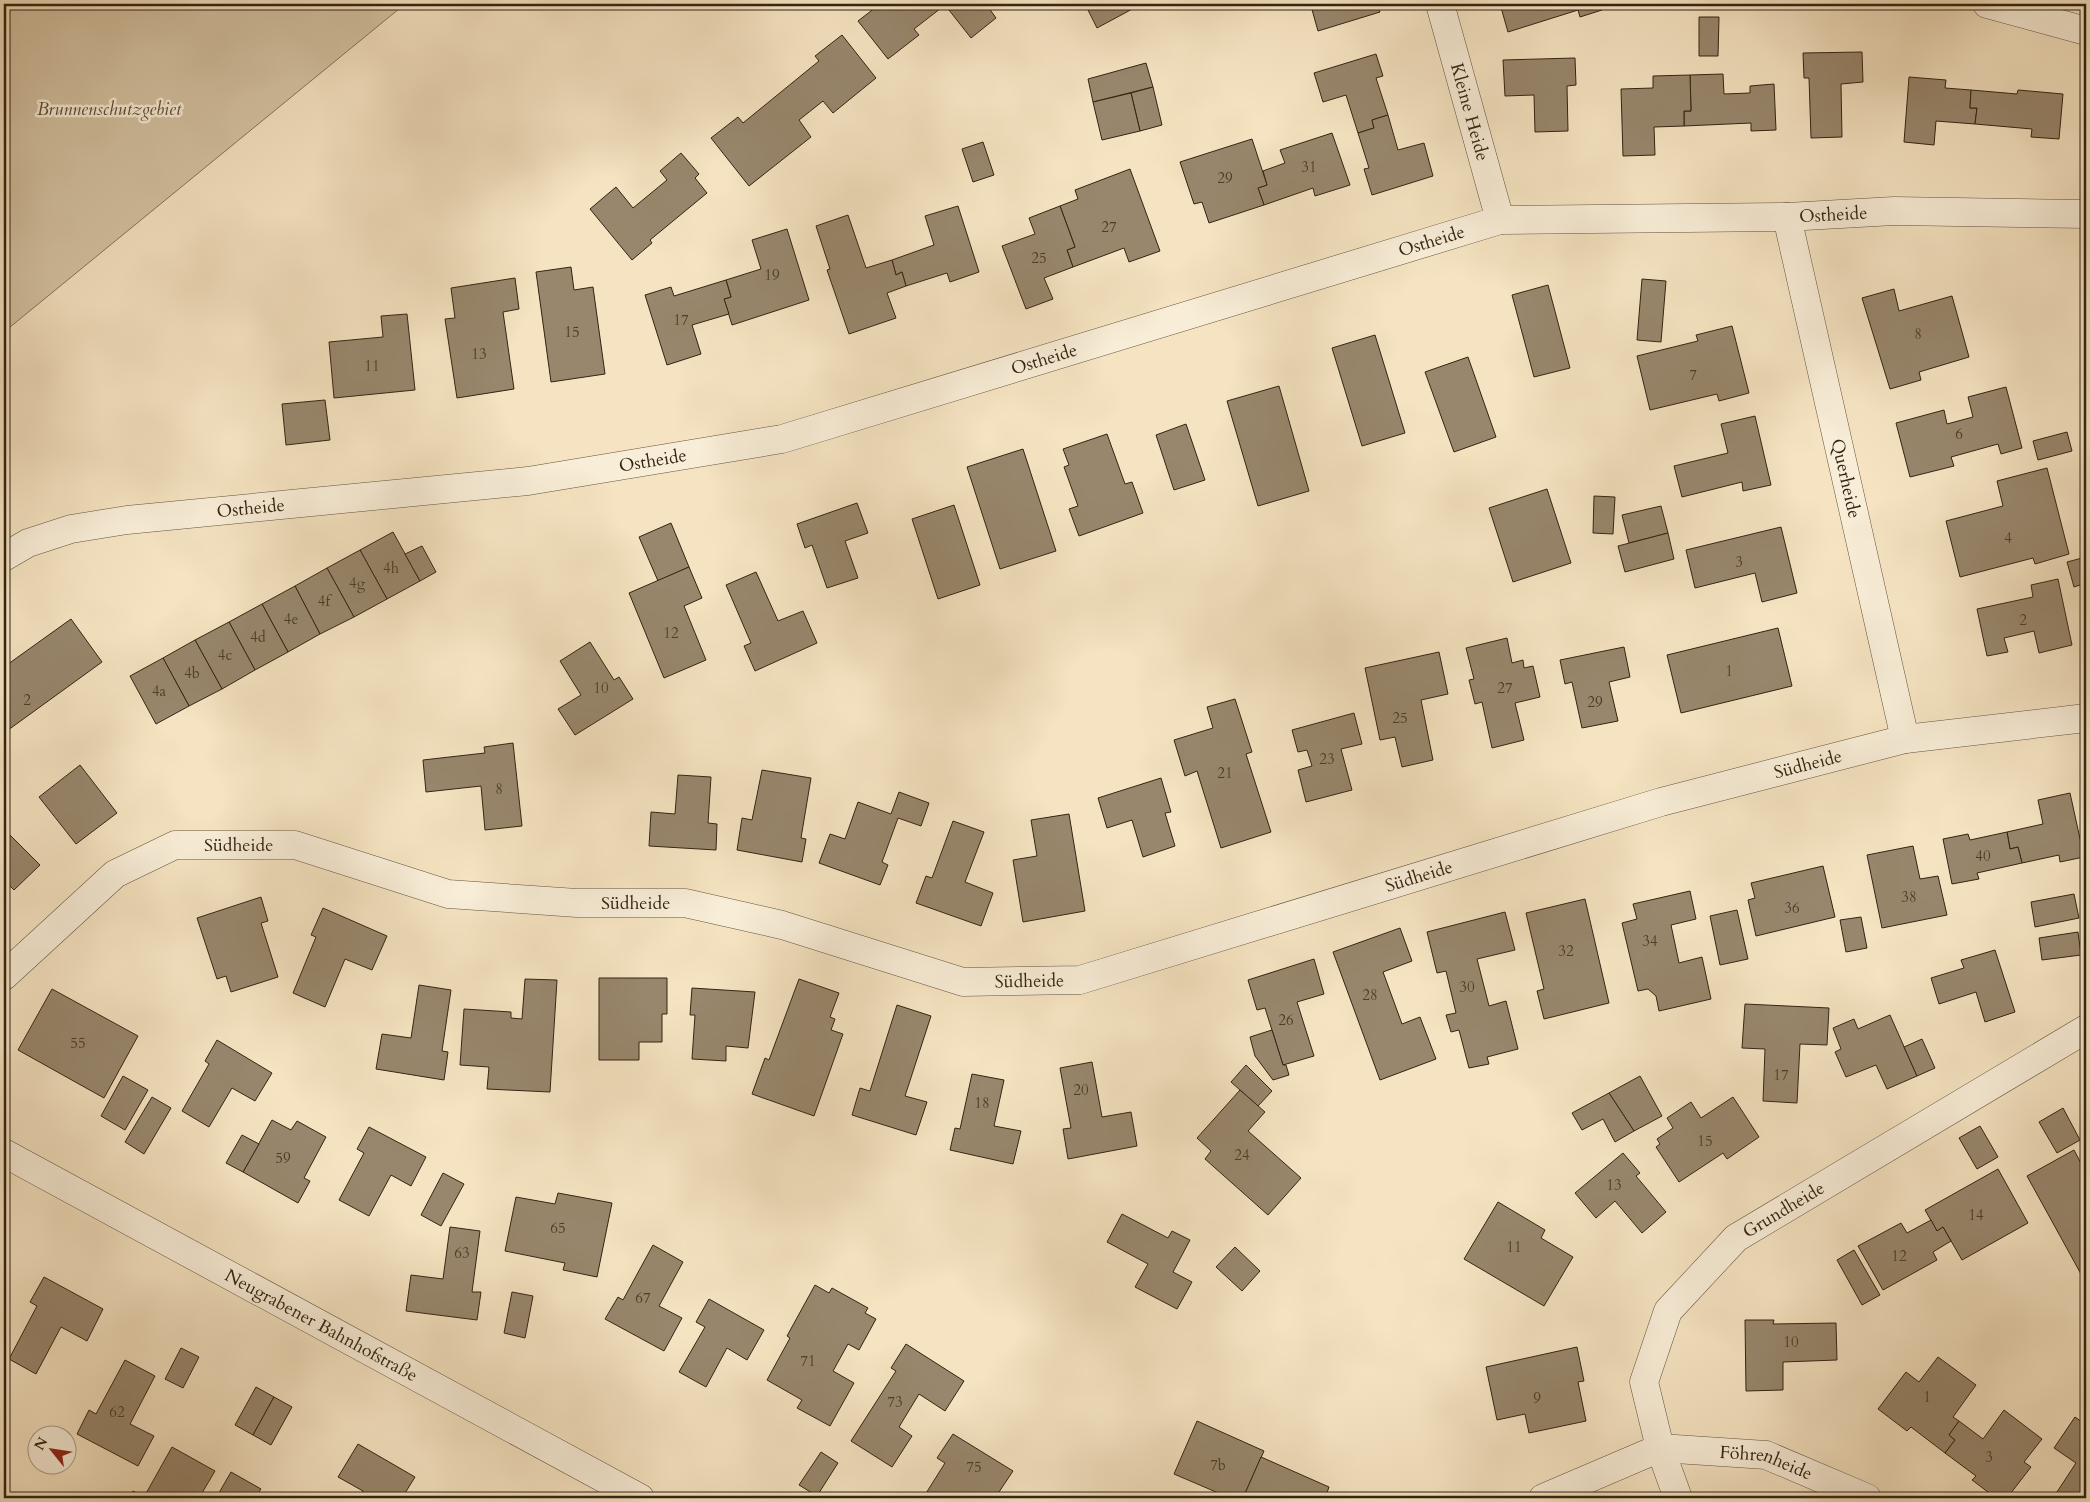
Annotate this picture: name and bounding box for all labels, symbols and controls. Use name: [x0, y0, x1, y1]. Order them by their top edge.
street label: Kleine Heide: [1444, 60, 1495, 164]
park label: Brunnenschutzgebiet: [37, 97, 182, 122]
house number: 31: [1301, 157, 1317, 177]
house number: 29: [1217, 168, 1233, 188]
street label: Ostheide: [1798, 200, 1868, 229]
house number: 27: [1101, 217, 1117, 237]
street label: Ostheide: [1395, 219, 1468, 263]
house number: 25: [1031, 248, 1047, 268]
house number: 19: [764, 265, 780, 285]
house number: 17: [673, 310, 689, 330]
house number: 15: [564, 322, 580, 342]
house number: 8: [1914, 324, 1922, 344]
street label: Ostheide: [1008, 337, 1080, 381]
house number: 13: [471, 344, 487, 364]
house number: 11: [364, 356, 380, 376]
house number: 7: [1689, 365, 1697, 385]
house number: 6: [1955, 424, 1963, 444]
street label: Querheide: [1825, 436, 1867, 521]
street label: Ostheide: [617, 442, 688, 478]
street label: Ostheide: [216, 492, 286, 524]
house number: 4: [2004, 528, 2012, 548]
house number: 3: [1735, 552, 1743, 572]
house number: 4h: [383, 558, 400, 578]
house number: 4g: [349, 573, 366, 593]
house number: 4f: [318, 591, 333, 611]
house number: 4e: [284, 609, 298, 629]
house number: 2: [2019, 610, 2027, 630]
house number: 12: [663, 623, 679, 643]
house number: 4d: [250, 627, 266, 647]
house number: 4c: [218, 645, 232, 665]
house number: 1: [1725, 661, 1733, 681]
house number: 4b: [184, 663, 200, 683]
house number: 10: [593, 678, 609, 698]
house number: 27: [1497, 678, 1513, 698]
house number: 4a: [152, 681, 167, 701]
house number: 2: [23, 690, 31, 710]
house number: 29: [1587, 692, 1603, 712]
house number: 25: [1392, 708, 1408, 728]
street label: Südheide: [1771, 743, 1845, 785]
house number: 23: [1319, 749, 1335, 769]
house number: 21: [1217, 763, 1233, 783]
house number: 8: [495, 779, 503, 799]
street label: Südheide: [204, 833, 273, 858]
house number: 40: [1975, 846, 1991, 866]
street label: Südheide: [1382, 854, 1456, 898]
house number: 38: [1901, 887, 1917, 907]
street label: Südheide: [601, 891, 670, 916]
house number: 36: [1784, 898, 1800, 918]
house number: 34: [1642, 931, 1658, 951]
house number: 32: [1558, 941, 1574, 961]
street label: Südheide: [994, 968, 1064, 994]
house number: 30: [1459, 977, 1475, 997]
house number: 28: [1362, 985, 1378, 1005]
house number: 26: [1278, 1010, 1294, 1030]
house number: 55: [70, 1033, 86, 1053]
house number: 17: [1773, 1065, 1789, 1085]
house number: 20: [1073, 1080, 1089, 1100]
house number: 18: [974, 1093, 990, 1113]
house number: 15: [1697, 1131, 1713, 1151]
house number: 24: [1234, 1145, 1250, 1165]
house number: 59: [275, 1148, 291, 1168]
house number: 13: [1606, 1175, 1622, 1195]
street label: Grundheide: [1738, 1176, 1829, 1244]
house number: 14: [1968, 1205, 1984, 1225]
house number: 65: [550, 1218, 566, 1238]
house number: 11: [1506, 1237, 1522, 1257]
house number: 63: [454, 1243, 470, 1263]
house number: 12: [1891, 1246, 1907, 1266]
street label: Neugrabener Bahnhofstraße: [220, 1263, 422, 1388]
house number: 67: [635, 1288, 651, 1308]
house number: 10: [1783, 1332, 1799, 1352]
house number: 71: [800, 1351, 816, 1371]
house number: 1: [1923, 1387, 1931, 1407]
house number: 9: [1533, 1388, 1541, 1408]
house number: 73: [887, 1392, 903, 1412]
house number: 62: [109, 1402, 125, 1422]
north arrow: [28, 1424, 78, 1474]
text: N: [30, 1434, 52, 1454]
street label: Föhrenheide: [1719, 1439, 1816, 1486]
house number: 3: [1985, 1447, 1993, 1467]
house number: 7b: [1210, 1455, 1226, 1475]
house number: 75: [966, 1457, 982, 1477]

